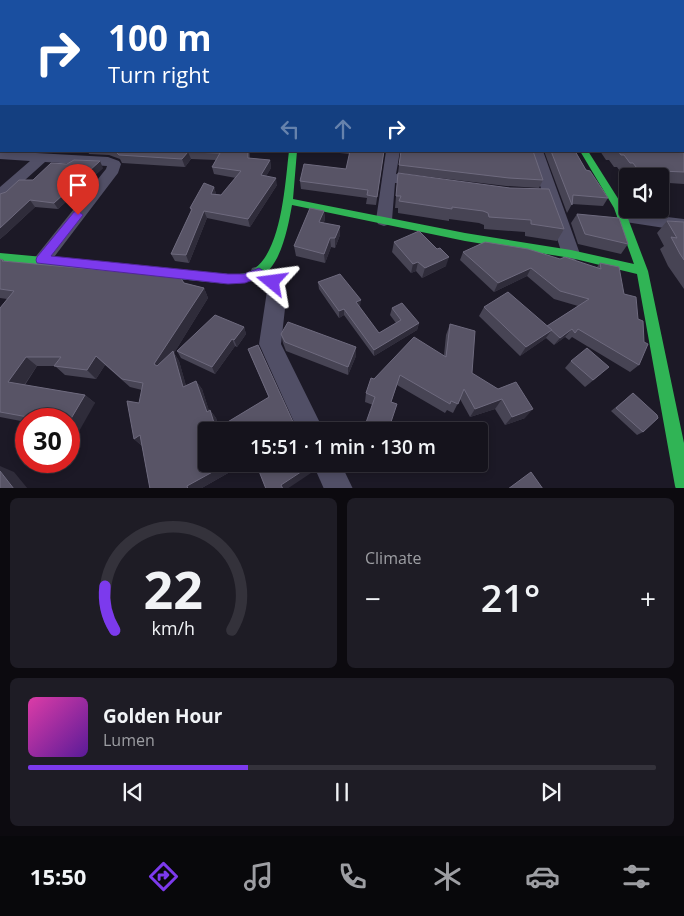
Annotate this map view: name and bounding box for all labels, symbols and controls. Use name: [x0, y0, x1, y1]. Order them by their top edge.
text: 100 m: [108, 14, 212, 61]
icon: right: [25, 20, 90, 85]
text: Turn right: [108, 59, 210, 89]
icon: left: [276, 115, 304, 143]
icon: ahead: [329, 115, 357, 143]
icon: right: [382, 115, 410, 143]
pin: [57, 164, 99, 215]
map controls: [619, 168, 669, 218]
button: sound: [619, 168, 669, 218]
icon: arrive: [64, 171, 92, 199]
position arrow: [245, 255, 297, 307]
speed limit sign: 30: [15, 408, 80, 473]
text: 15:51 · 1 min · 130 m: [250, 434, 436, 460]
text: Climate: [365, 547, 422, 569]
text: 22: [144, 553, 203, 624]
text: 21°: [481, 571, 540, 623]
text: −: [365, 579, 381, 617]
text: +: [640, 579, 656, 617]
text: km/h: [152, 616, 195, 640]
text: Golden Hour: [103, 703, 222, 729]
text: Lumen: [103, 729, 155, 751]
icon: previous: [119, 778, 147, 806]
icon: pause: [328, 778, 356, 806]
icon: next: [537, 778, 565, 806]
icon: directions: [146, 859, 181, 894]
icon: music: [241, 859, 276, 894]
icon: phone: [335, 859, 370, 894]
icon: climate: [430, 859, 465, 894]
icon: car: [525, 859, 560, 894]
icon: filters: [619, 859, 654, 894]
text: 15:50: [30, 861, 86, 891]

